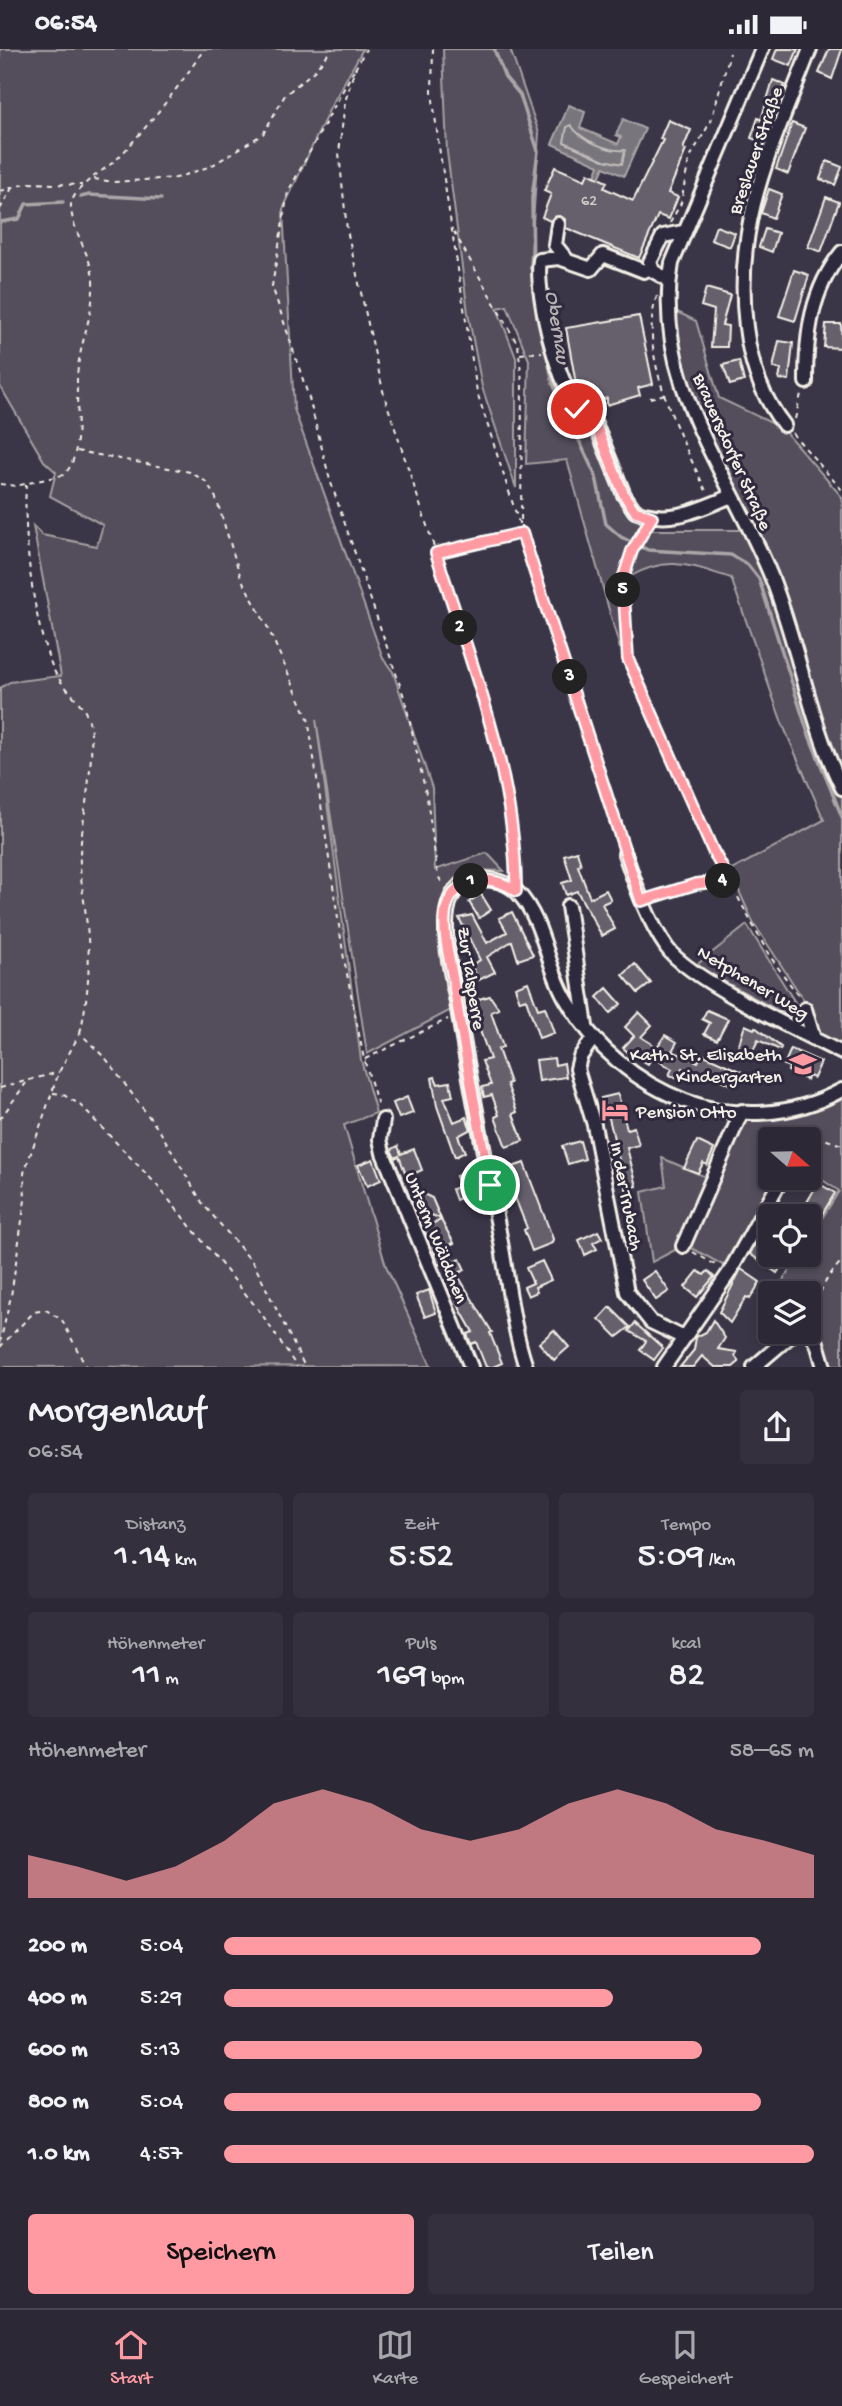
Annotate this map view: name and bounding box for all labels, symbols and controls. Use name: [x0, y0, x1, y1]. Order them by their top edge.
text: 06:54: [35, 9, 97, 40]
street label: Breslauer Straße: [724, 84, 790, 219]
house number: 62: [581, 193, 597, 212]
water label: Obernau: [537, 289, 574, 368]
street label: Brauersdorfer Straße: [685, 370, 776, 535]
pin: [547, 379, 607, 439]
icon: check: [558, 390, 596, 428]
pin: 5: [606, 573, 640, 607]
text: 5: [618, 578, 628, 601]
pin: 2: [442, 611, 477, 645]
text: 2: [455, 616, 464, 639]
pin: 3: [552, 659, 588, 695]
text: 3: [565, 665, 574, 688]
pin: 1: [454, 863, 489, 899]
pin: 4: [706, 863, 740, 899]
text: 1: [467, 869, 474, 892]
text: 4: [718, 869, 727, 892]
street label: Zur Talsperre: [450, 925, 489, 1032]
street label: Netphener Weg: [692, 942, 812, 1026]
place label: Kath. St. Elisabeth Kindergarten: [630, 1045, 782, 1090]
school or university icon: Kath. St. Elisabeth Kindergarten: [788, 1049, 818, 1079]
hotel icon: Pension Otto: [600, 1095, 630, 1125]
place label: Pension Otto: [635, 1102, 737, 1125]
north arrow: [758, 1127, 821, 1190]
map controls: [758, 1127, 821, 1344]
street label: In der Trubach: [603, 1140, 646, 1253]
pin: [460, 1155, 520, 1215]
icon: arrive: [471, 1166, 509, 1204]
street label: Unterm Wäldchen: [398, 1169, 472, 1307]
button: locate: [758, 1204, 821, 1267]
button: layers: [758, 1281, 821, 1344]
button: share: [740, 1390, 814, 1464]
text: Morgenlauf: [28, 1391, 206, 1435]
text: 06:54: [28, 1439, 83, 1466]
text: Distanz: [126, 1514, 185, 1537]
text: Zeit: [404, 1514, 438, 1537]
text: Tempo: [661, 1514, 711, 1537]
text: 1.14: [115, 1537, 170, 1578]
text: 5:52: [389, 1537, 453, 1578]
text: 5:09: [637, 1537, 704, 1578]
text: km: [170, 1549, 197, 1572]
text: /km: [704, 1549, 735, 1572]
text: Höhenmeter: [107, 1633, 204, 1656]
text: Puls: [406, 1633, 436, 1656]
text: kcal: [671, 1633, 701, 1656]
text: 11: [133, 1656, 161, 1697]
text: 169: [378, 1656, 427, 1697]
text: 82: [668, 1656, 704, 1697]
text: m: [161, 1668, 179, 1691]
text: bpm: [427, 1668, 464, 1691]
text: Höhenmeter: [28, 1738, 146, 1765]
text: 58–65 m: [730, 1738, 814, 1765]
text: 200 m: [28, 1933, 87, 1960]
text: 5:04: [140, 1933, 183, 1960]
text: 400 m: [28, 1985, 87, 2012]
text: 5:29: [140, 1985, 182, 2012]
text: 600 m: [28, 2037, 88, 2064]
text: 5:13: [140, 2037, 181, 2064]
text: 800 m: [28, 2089, 89, 2116]
text: 5:04: [140, 2089, 183, 2116]
text: 1.0 km: [28, 2141, 90, 2168]
text: 4:57: [140, 2141, 182, 2168]
button: Speichern: [28, 2214, 414, 2294]
button: Teilen: [428, 2214, 814, 2294]
tab: Start: [110, 2326, 152, 2391]
tab: Karte: [373, 2326, 418, 2391]
tab: Gespeichert: [639, 2326, 732, 2391]

